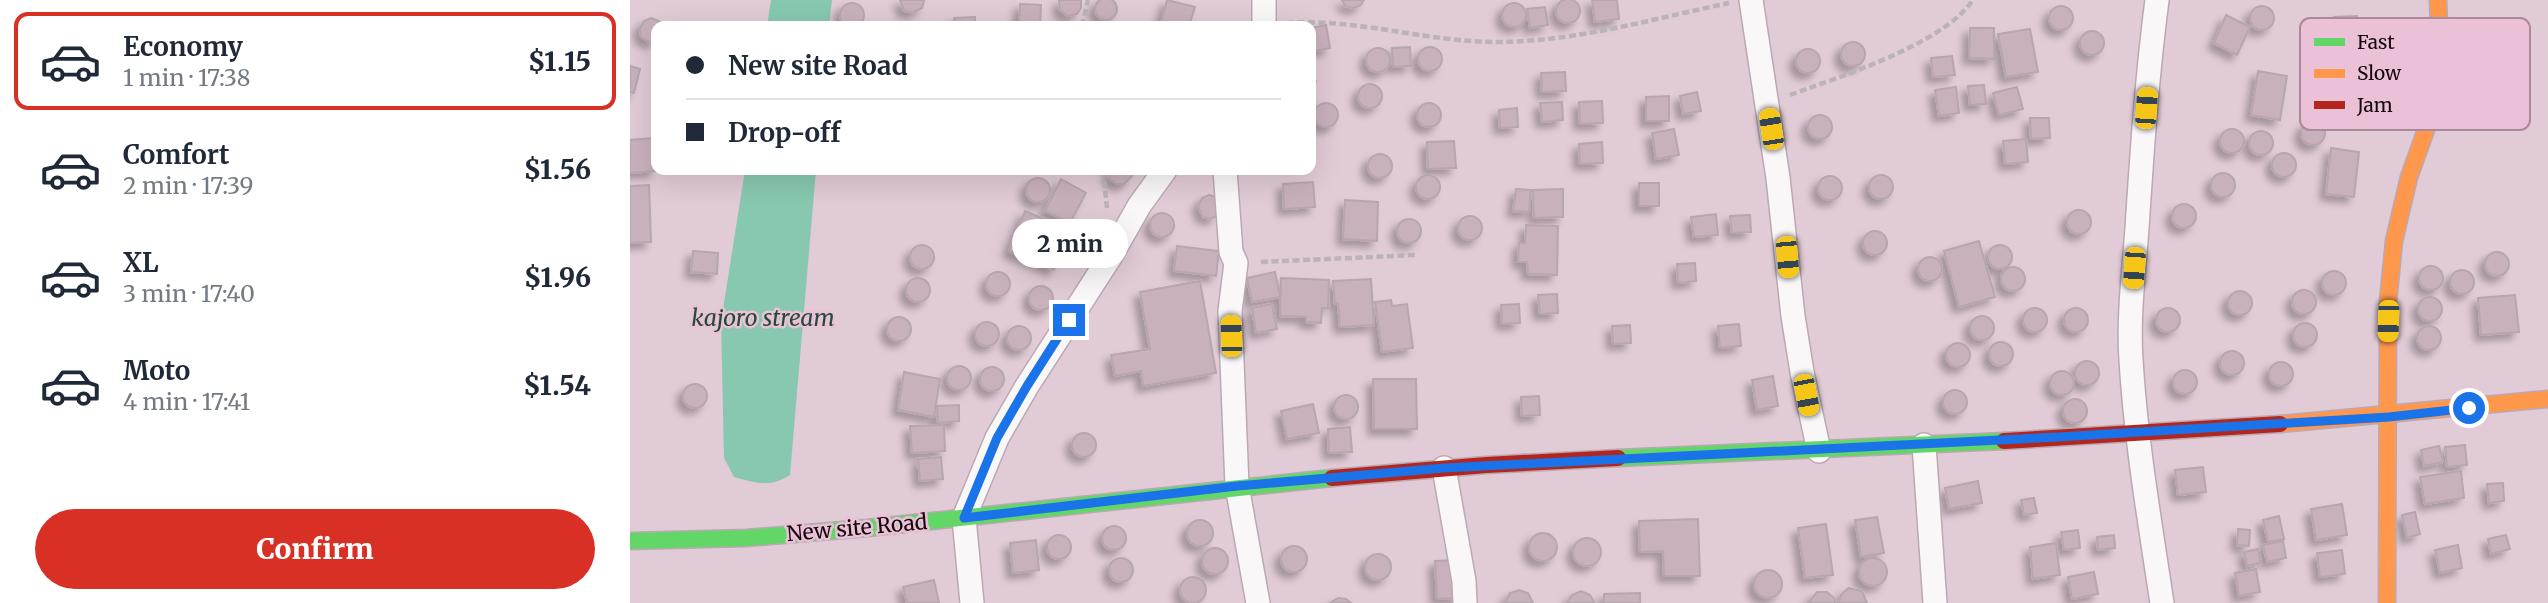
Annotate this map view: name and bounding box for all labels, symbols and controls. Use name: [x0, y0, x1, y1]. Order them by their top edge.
legend: [2300, 18, 2530, 130]
icon: car: [39, 30, 102, 93]
text: Economy: [123, 30, 243, 63]
text: Fast: [2357, 30, 2395, 54]
text: $1.15: [528, 45, 591, 78]
text: New site Road: [728, 49, 908, 82]
text: Slow: [2357, 61, 2402, 85]
text: 1 min · 17:38: [123, 63, 250, 92]
car: [2135, 86, 2158, 130]
text: Jam: [2356, 93, 2393, 117]
car: [1758, 107, 1785, 151]
text: Drop-off: [728, 116, 841, 149]
icon: car: [39, 138, 102, 201]
text: Comfort: [123, 138, 229, 171]
text: $1.56: [524, 153, 591, 186]
text: 2 min · 17:39: [123, 171, 254, 200]
callout: 2 min: [1011, 218, 1127, 268]
text: 2 min: [1037, 229, 1103, 258]
car: [1775, 235, 1800, 279]
icon: car: [39, 246, 102, 309]
text: XL: [123, 246, 159, 279]
car: [2123, 246, 2146, 290]
text: $1.96: [524, 261, 591, 294]
text: 3 min · 17:40: [123, 279, 255, 308]
car: [2377, 300, 2400, 342]
water label: kajoro stream: [691, 303, 835, 332]
route end: [1053, 304, 1085, 336]
car: [1220, 315, 1243, 357]
icon: car: [39, 354, 102, 417]
text: Moto: [123, 354, 190, 387]
text: $1.54: [523, 369, 591, 402]
car: [1792, 372, 1821, 418]
text: 4 min · 17:41: [123, 387, 250, 416]
route start: [2453, 392, 2485, 424]
street label: New site Road: [785, 508, 929, 547]
button: Confirm: [35, 509, 595, 589]

